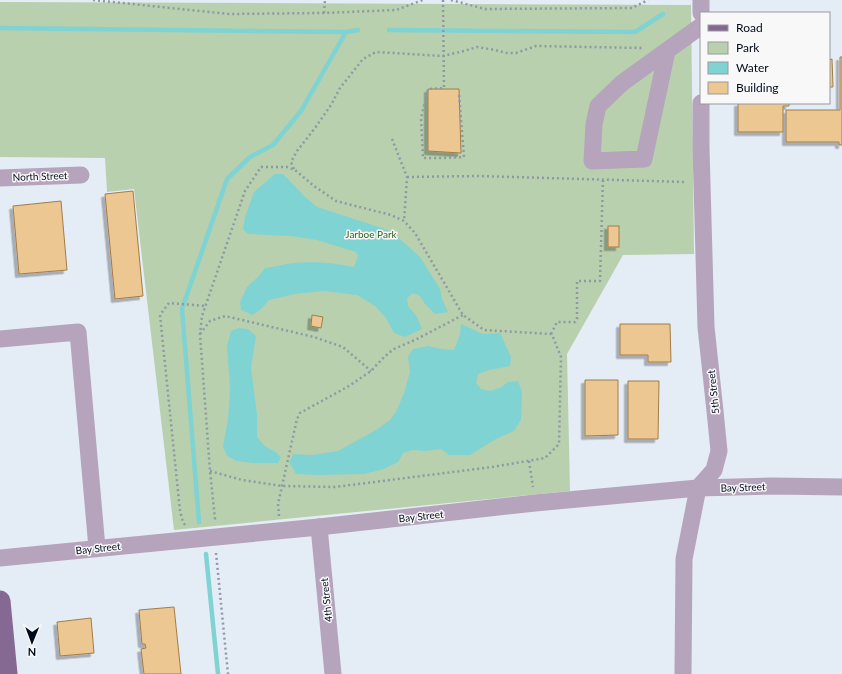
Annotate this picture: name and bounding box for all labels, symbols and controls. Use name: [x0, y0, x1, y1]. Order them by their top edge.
legend: [700, 12, 830, 104]
text: Road: [736, 20, 763, 35]
text: Park: [736, 40, 760, 55]
text: Water: [736, 60, 769, 75]
text: Building: [736, 80, 779, 95]
street label: North Street: [12, 169, 68, 183]
park label: Jarboe Park: [345, 228, 398, 240]
street label: 5th Street: [705, 369, 721, 414]
street label: Bay Street: [720, 480, 766, 494]
street label: Bay Street: [398, 508, 444, 524]
street label: Bay Street: [75, 540, 121, 556]
street label: 4th Street: [318, 577, 334, 622]
north arrow: [12, 622, 52, 662]
text: N: [27, 646, 36, 659]

